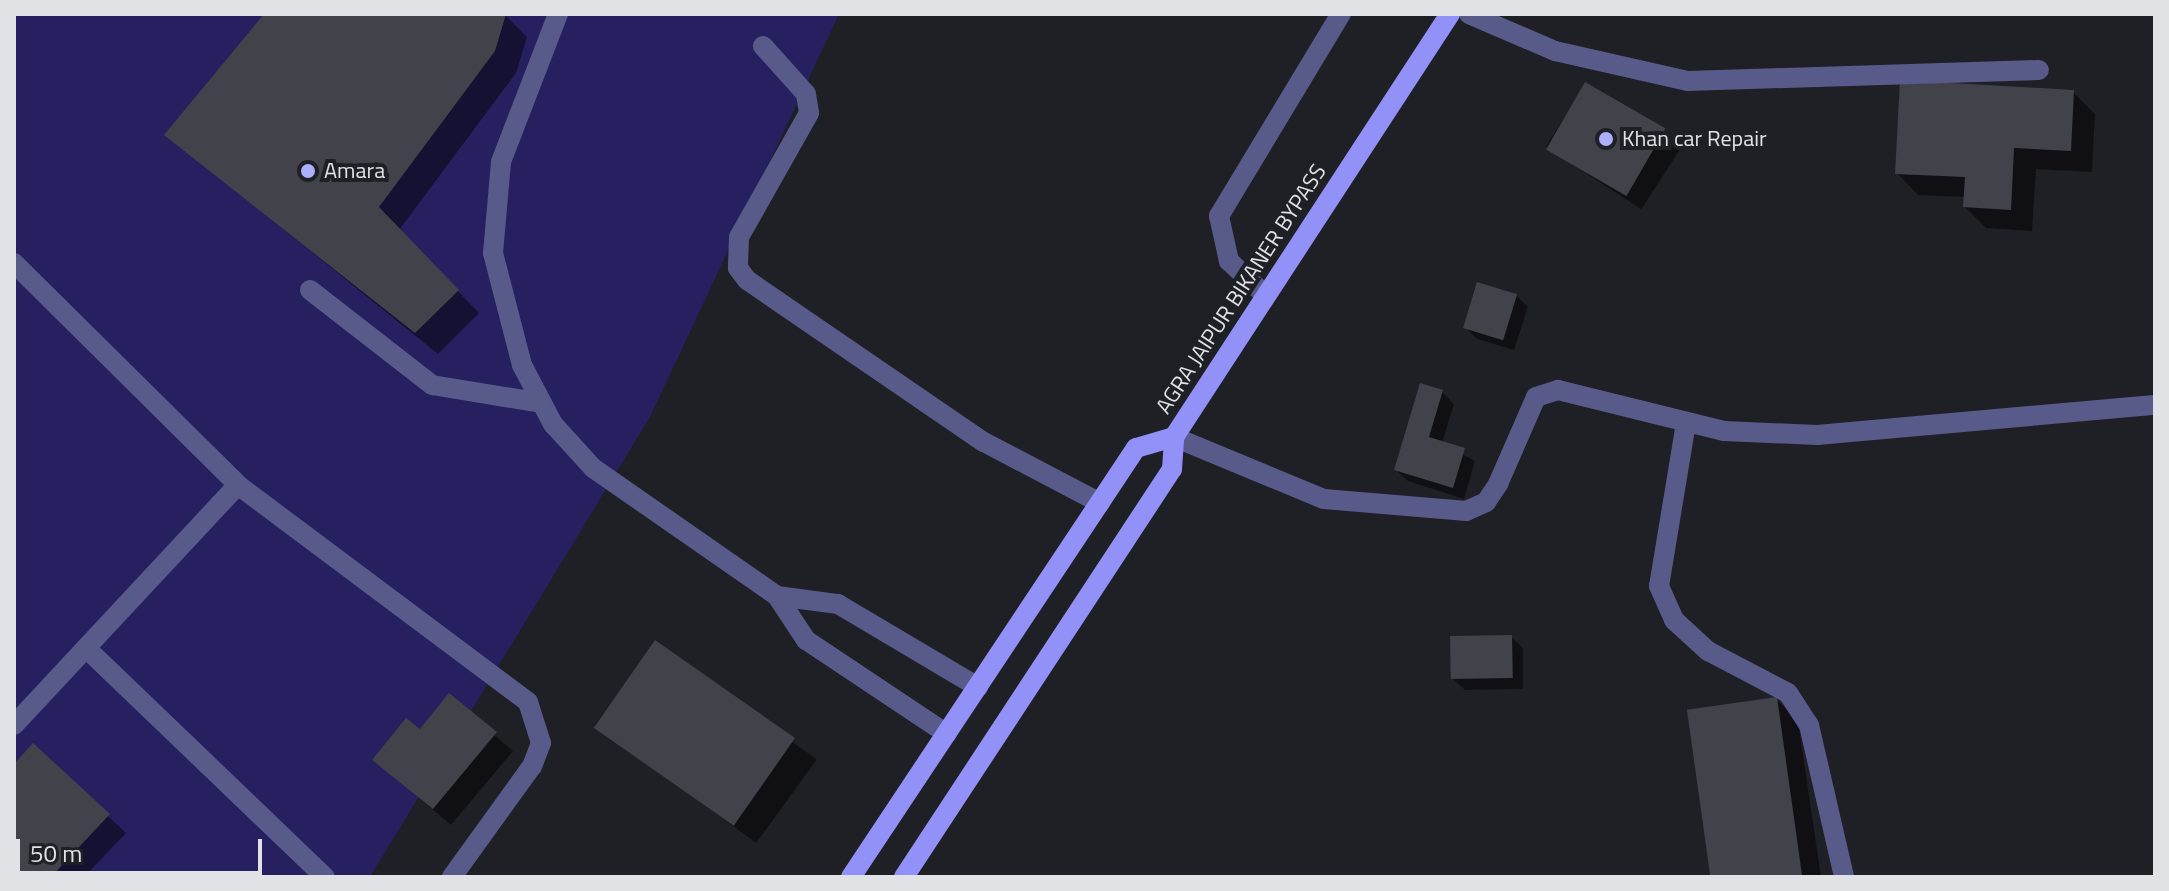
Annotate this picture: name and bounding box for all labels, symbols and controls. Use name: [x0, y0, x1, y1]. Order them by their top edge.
place label: Khan car Repair: [1622, 126, 1767, 152]
marker: Khan car Repair: [1597, 130, 1615, 148]
place label: Amara: [324, 158, 385, 184]
street label: AGRA JAIPUR BIKANER BYPASS: [1150, 159, 1332, 419]
marker: Amara: [299, 162, 317, 180]
scale bar: [20, 823, 266, 873]
text: 50 m: [30, 835, 82, 871]

